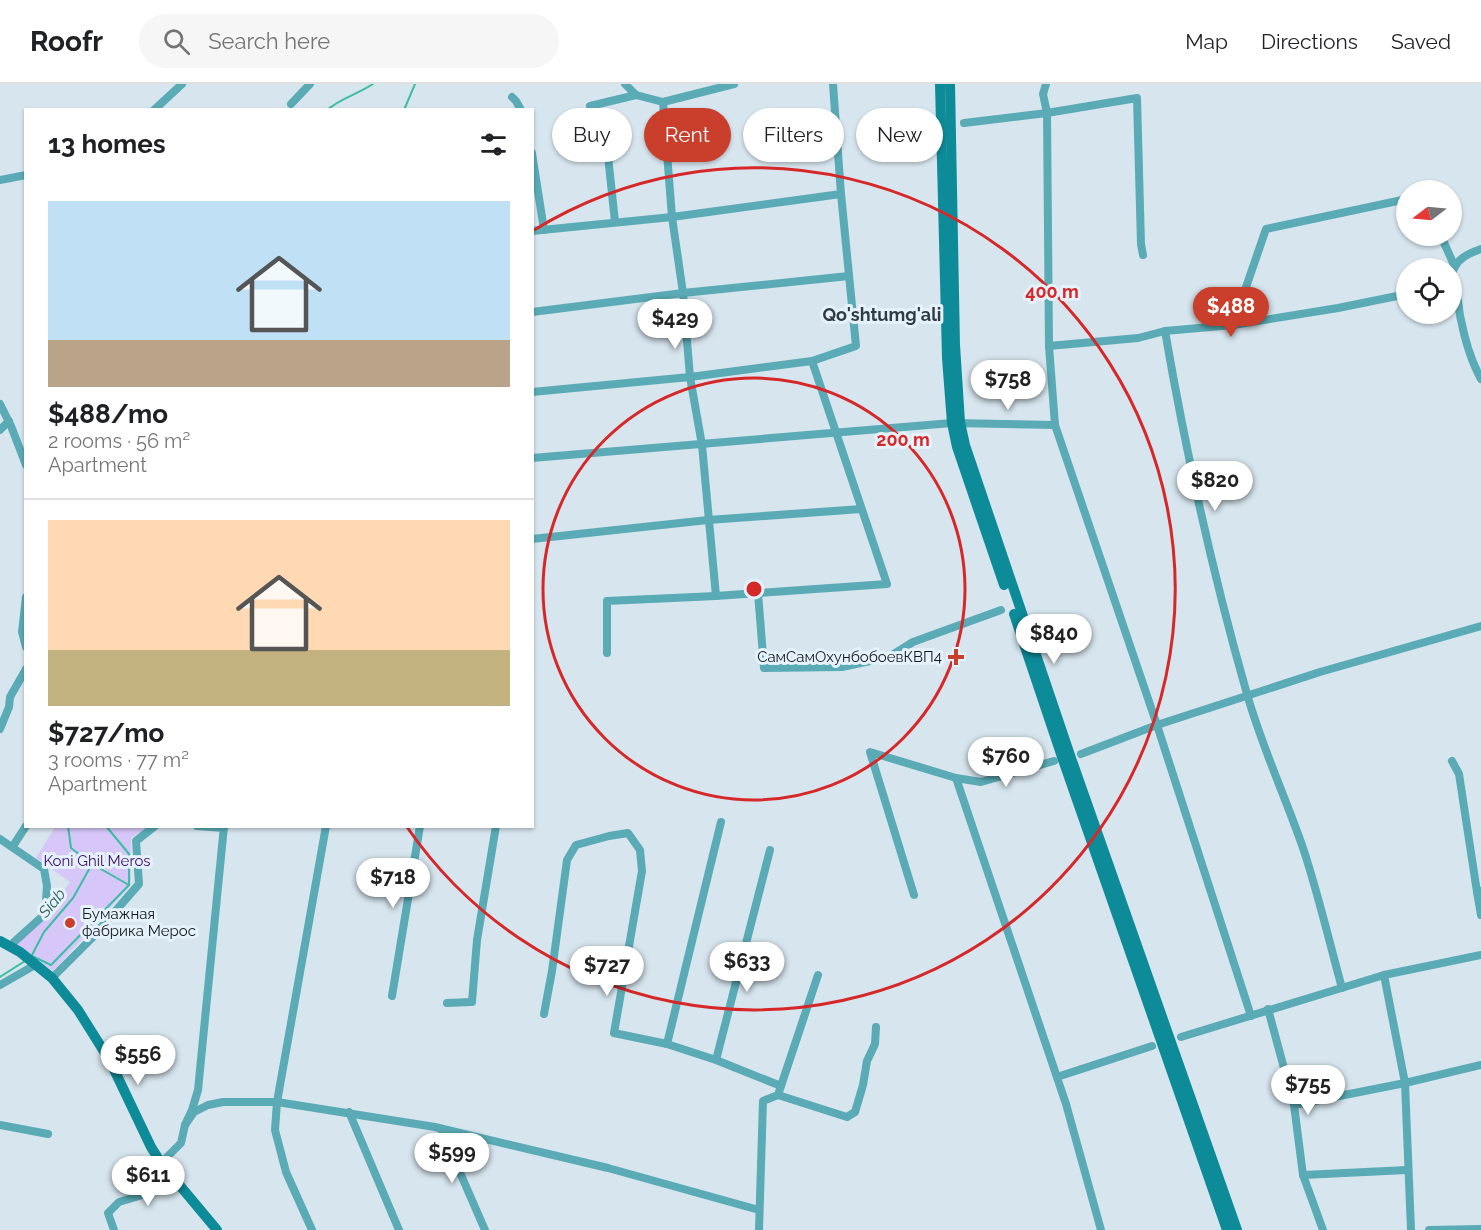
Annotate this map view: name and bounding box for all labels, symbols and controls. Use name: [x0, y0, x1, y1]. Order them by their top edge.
search box: [139, 14, 559, 68]
text: Roofr: [30, 25, 103, 58]
icon: search: [160, 25, 193, 58]
text: Search here: [208, 28, 330, 54]
text: Map: [1185, 29, 1228, 54]
text: Directions: [1261, 29, 1358, 54]
text: Saved: [1391, 29, 1451, 54]
chip: Buy: [552, 108, 632, 162]
chip: Rent: [644, 108, 731, 162]
chip: Filters: [743, 108, 844, 162]
chip: New: [856, 108, 943, 162]
icon: filters: [477, 128, 510, 161]
text: 13 homes: [48, 129, 166, 159]
north arrow: [1396, 180, 1462, 246]
map controls: [1396, 180, 1462, 324]
icon: home: [225, 240, 333, 348]
button: locate: [1396, 258, 1462, 324]
text: 400 m: [1025, 281, 1079, 302]
pin: $488: [1195, 287, 1267, 338]
text: $488: [1207, 294, 1255, 318]
pin: $429: [639, 299, 711, 350]
district label: Qo'shtumg'ali: [823, 304, 941, 325]
text: $429: [651, 306, 699, 330]
pin: $758: [972, 360, 1044, 411]
text: $758: [985, 367, 1031, 391]
text: $488/mo: [48, 399, 168, 429]
text: 2 rooms · 56 m²: [48, 429, 190, 453]
text: 200 m: [876, 429, 930, 450]
text: Apartment: [48, 453, 147, 477]
pin: $820: [1179, 461, 1251, 512]
text: $820: [1191, 468, 1239, 492]
icon: home: [225, 559, 333, 667]
centre of rings: [744, 579, 764, 599]
pin: $840: [1018, 614, 1090, 665]
text: $840: [1030, 621, 1078, 645]
place label: СамСамОхунбобоевКВП4: [757, 648, 942, 666]
marker: СамСамОхунбобоевКВП4: [947, 648, 965, 666]
text: $727/mo: [48, 718, 164, 748]
pin: $760: [970, 737, 1042, 788]
text: $760: [982, 744, 1030, 768]
text: 3 rooms · 77 m²: [48, 748, 189, 772]
text: Apartment: [48, 772, 147, 796]
park label: Koni Ghil Meros: [43, 852, 151, 870]
pin: $718: [357, 858, 429, 909]
text: $718: [370, 865, 416, 889]
water label: Siab: [34, 885, 70, 922]
place label: Бумажная фабрика Мерос: [82, 905, 196, 940]
marker: Бумажная фабрика Мерос: [63, 916, 77, 930]
pin: $633: [711, 942, 783, 993]
pin: $727: [571, 946, 643, 997]
text: $633: [723, 949, 771, 973]
text: $727: [584, 953, 630, 977]
pin: $556: [102, 1035, 174, 1086]
text: $556: [115, 1042, 161, 1066]
pin: $755: [1272, 1065, 1344, 1116]
text: $755: [1285, 1072, 1331, 1096]
pin: $599: [416, 1133, 488, 1184]
text: $599: [428, 1140, 476, 1164]
pin: $611: [112, 1156, 184, 1207]
text: $611: [126, 1163, 170, 1187]

